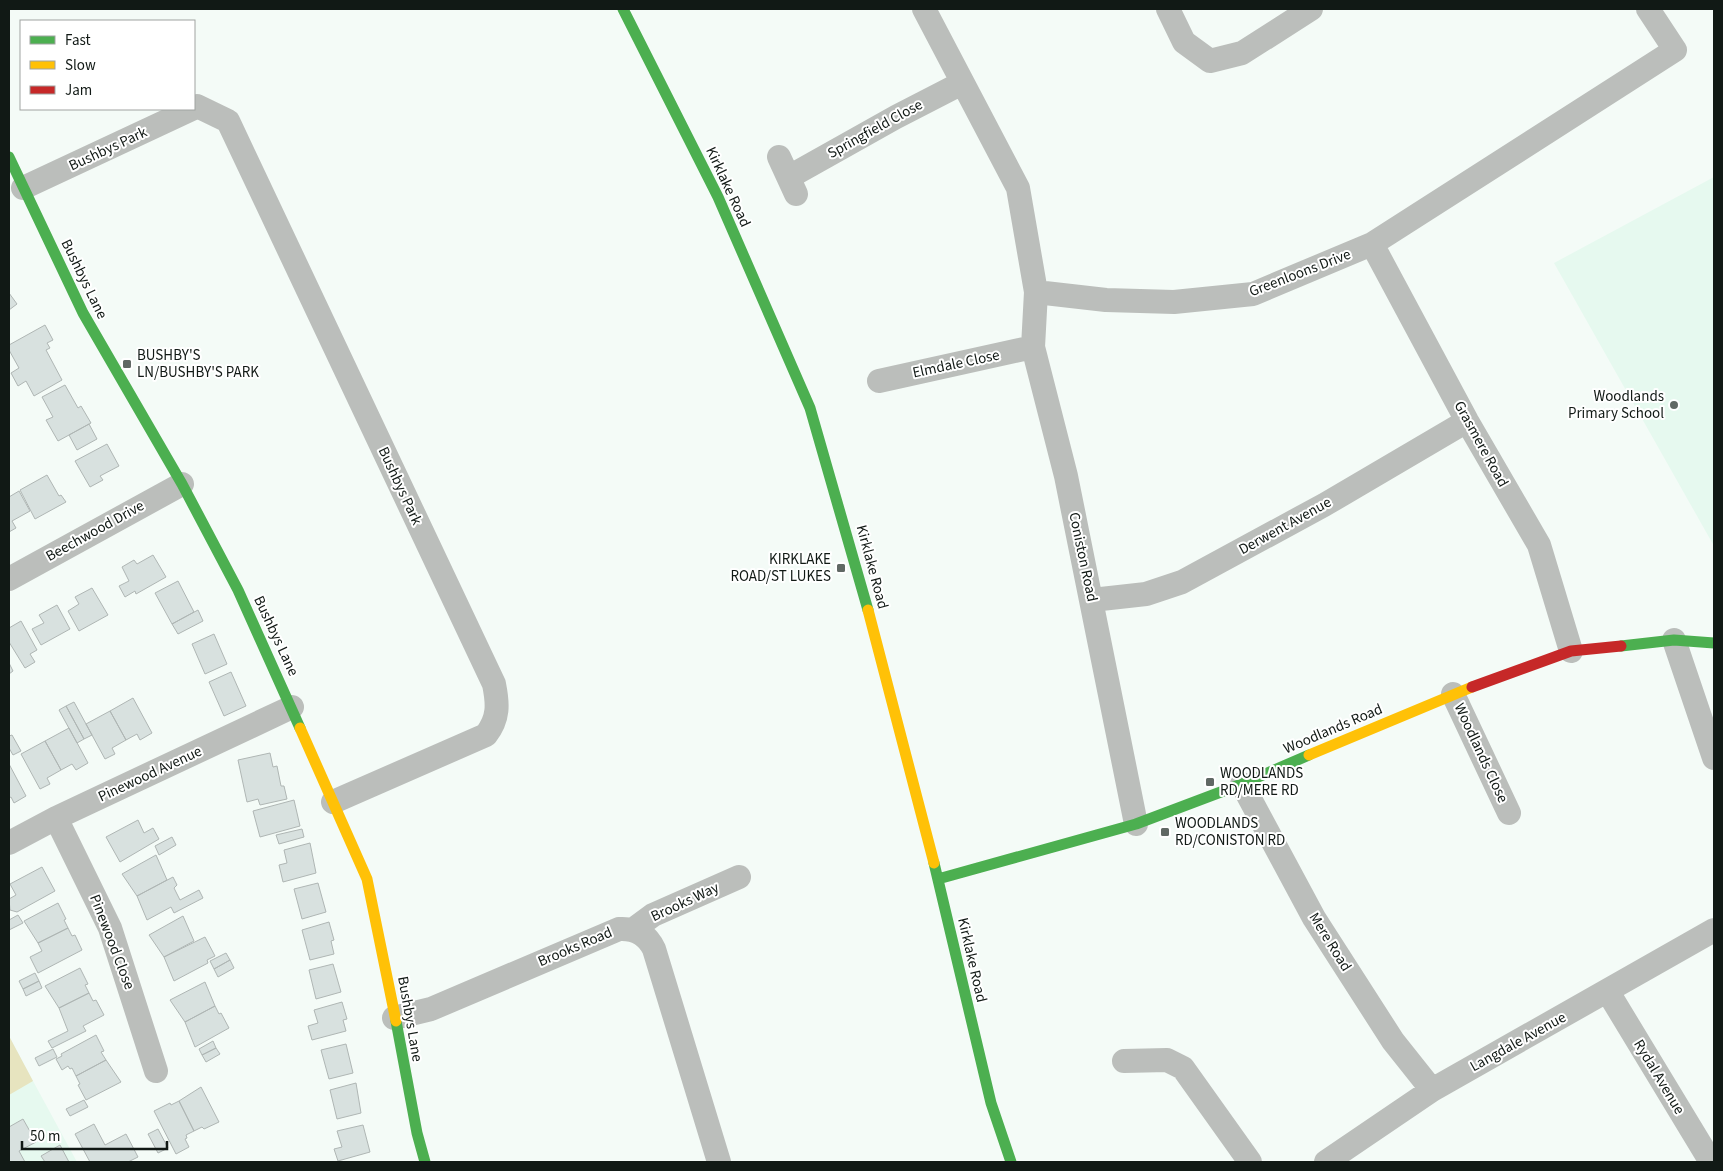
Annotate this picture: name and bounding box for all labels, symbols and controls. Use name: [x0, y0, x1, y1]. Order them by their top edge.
legend: [20, 20, 195, 110]
text: Fast: [65, 30, 91, 51]
text: Slow: [65, 55, 96, 76]
text: Jam: [65, 80, 92, 101]
street label: Springfield Close: [824, 94, 926, 164]
street label: Bushbys Park: [65, 121, 151, 176]
street label: Kirklake Road: [700, 144, 756, 230]
street label: Bushbys Lane: [56, 236, 112, 322]
street label: Greenloons Drive: [1246, 244, 1354, 302]
place label: BUSHBY'S LN/BUSHBY'S PARK: [137, 345, 259, 383]
street label: Elmdale Close: [911, 345, 1001, 383]
marker: BUSHBY'S LN/BUSHBY'S PARK: [121, 358, 133, 370]
place label: Woodlands Primary School: [1568, 386, 1664, 424]
street label: Grasmere Road: [1449, 397, 1513, 491]
marker: Woodlands Primary School: [1668, 399, 1680, 411]
street label: Bushbys Park: [373, 443, 428, 529]
street label: Derwent Avenue: [1235, 492, 1335, 560]
street label: Beechwood Drive: [42, 495, 148, 567]
street label: Coniston Road: [1063, 510, 1103, 604]
street label: Kirklake Road: [851, 523, 893, 611]
place label: KIRKLAKE ROAD/ST LUKES: [730, 549, 831, 587]
marker: KIRKLAKE ROAD/ST LUKES: [835, 562, 847, 574]
street label: Bushbys Lane: [248, 592, 304, 680]
street label: Woodlands Road: [1280, 699, 1386, 759]
street label: Woodlands Close: [1449, 700, 1513, 806]
street label: Pinewood Avenue: [95, 741, 205, 807]
place label: WOODLANDS RD/MERE RD: [1220, 763, 1303, 801]
marker: WOODLANDS RD/MERE RD: [1204, 776, 1216, 788]
place label: WOODLANDS RD/CONISTON RD: [1175, 813, 1285, 851]
marker: WOODLANDS RD/CONISTON RD: [1159, 826, 1171, 838]
street label: Brooks Way: [647, 877, 723, 927]
street label: Pinewood Close: [84, 891, 140, 993]
street label: Mere Road: [1304, 908, 1356, 976]
street label: Kirklake Road: [952, 916, 992, 1004]
street label: Brooks Road: [535, 922, 615, 972]
street label: Bushbys Lane: [392, 975, 428, 1063]
street label: Langdale Avenue: [1466, 1007, 1570, 1077]
street label: Rydal Avenue: [1628, 1035, 1690, 1119]
scale bar: [22, 1118, 168, 1150]
text: 50 m: [30, 1126, 60, 1147]

